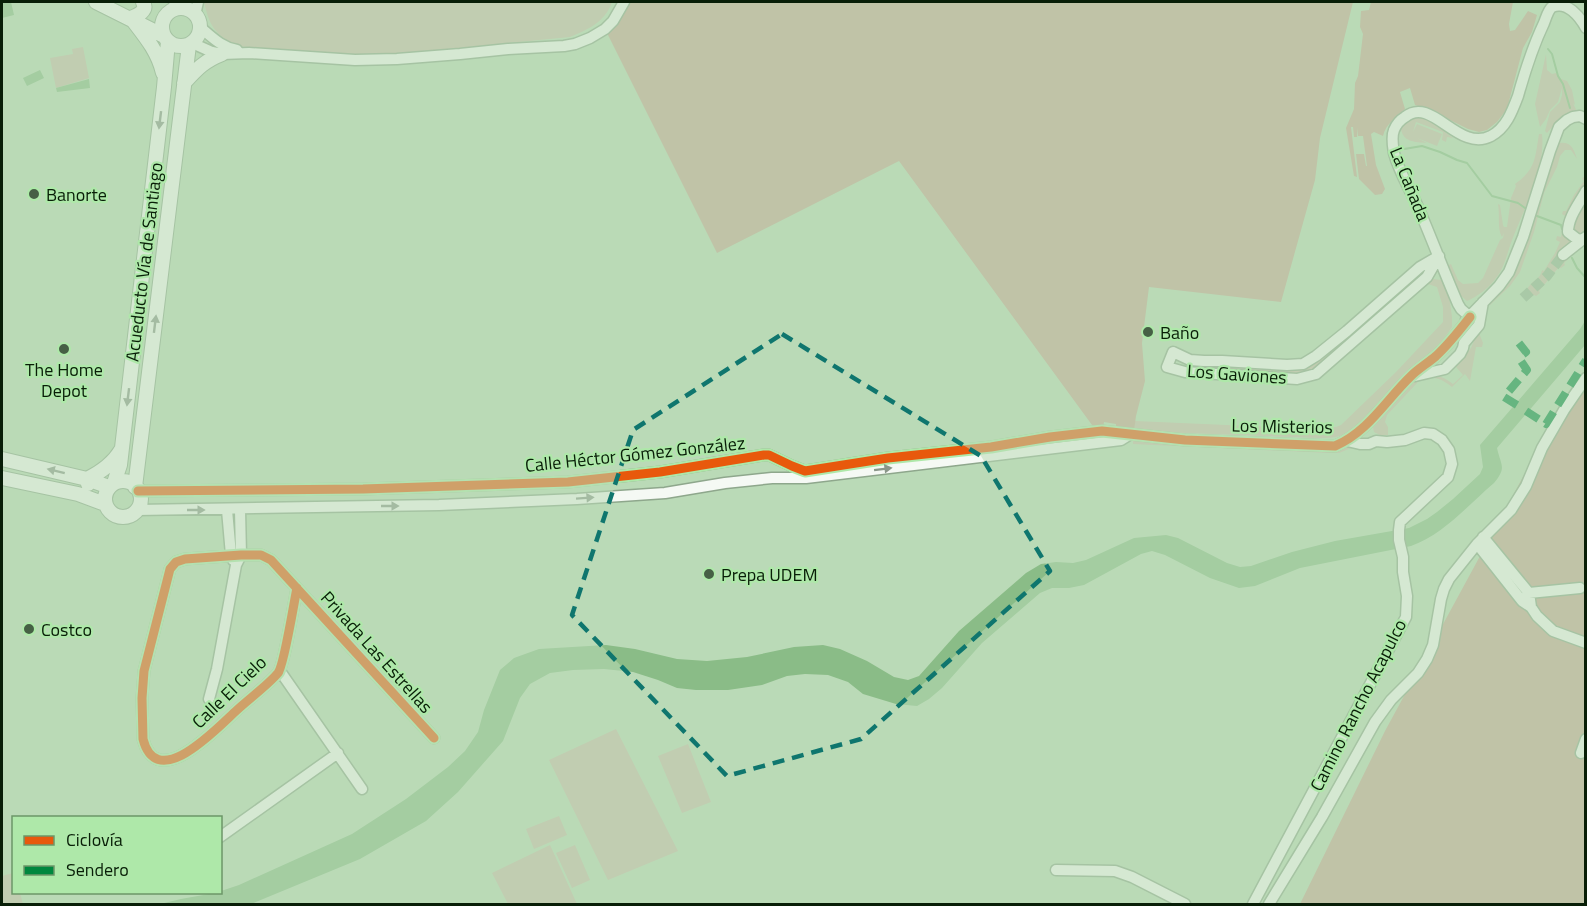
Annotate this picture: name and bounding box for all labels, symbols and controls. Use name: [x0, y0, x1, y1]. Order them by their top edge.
one-way arrow: [155, 110, 165, 129]
street label: La Cañada: [1383, 143, 1437, 225]
street label: Acueducto Vía de Santiago: [118, 161, 170, 363]
place label: Banorte: [46, 181, 107, 208]
marker: Banorte: [27, 187, 41, 201]
one-way arrow: [150, 315, 160, 334]
place label: Baño: [1160, 319, 1199, 346]
marker: Baño: [1141, 325, 1155, 339]
marker: The Home Depot: [57, 342, 71, 356]
place label: The Home Depot: [25, 356, 103, 404]
street label: Los Gaviones: [1186, 357, 1288, 391]
one-way arrow: [123, 387, 133, 406]
street label: Los Misterios: [1231, 412, 1333, 440]
street label: Calle Héctor Gómez González: [524, 429, 746, 479]
one-way arrow: [874, 464, 893, 474]
one-way arrow: [47, 465, 65, 475]
one-way arrow: [576, 494, 595, 503]
one-way arrow: [381, 501, 400, 510]
one-way arrow: [186, 505, 205, 515]
place label: Prepa UDEM: [721, 561, 818, 588]
marker: Prepa UDEM: [702, 567, 716, 581]
street label: Privada Las Estrellas: [315, 585, 439, 719]
street label: Camino Rancho Acapulco: [1303, 614, 1413, 796]
place label: Costco: [41, 616, 92, 643]
marker: Costco: [22, 622, 36, 636]
street label: Calle El Cielo: [186, 649, 272, 735]
legend: [12, 816, 222, 894]
text: Ciclovía: [66, 826, 123, 853]
text: Sendero: [66, 856, 129, 883]

